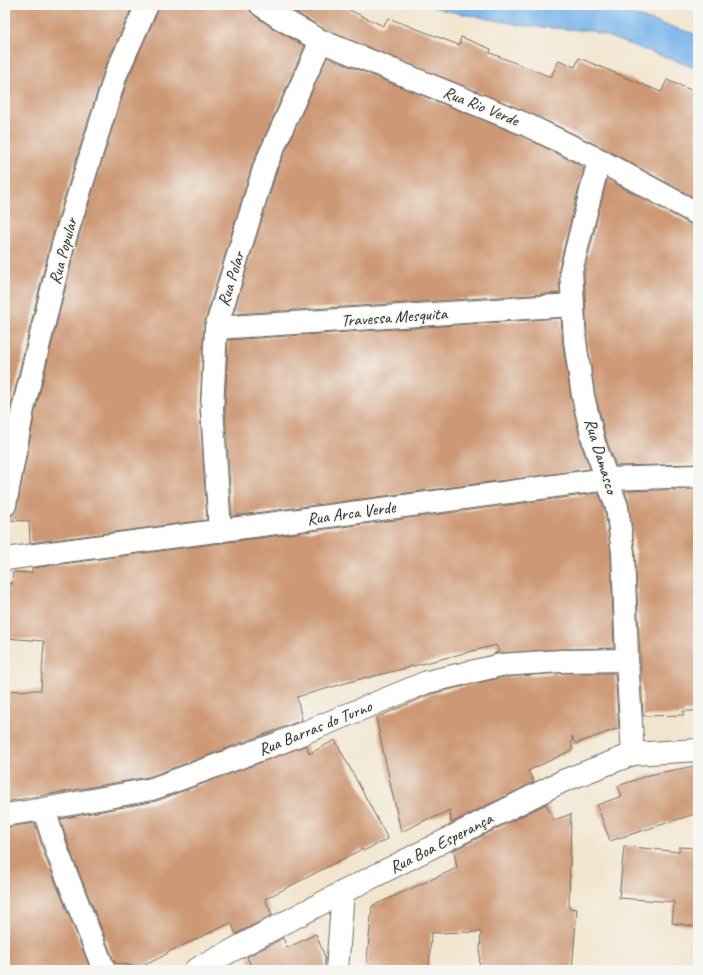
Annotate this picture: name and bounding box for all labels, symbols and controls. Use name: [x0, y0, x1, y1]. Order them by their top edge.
street label: Rua Rio Verde: [440, 81, 523, 131]
street label: Rua Popular: [44, 214, 82, 287]
street label: Rua Polar: [213, 247, 250, 309]
street label: Travessa Mesquita: [340, 303, 449, 331]
street label: Rua Damasco: [580, 416, 623, 498]
street label: Rua Arca Verde: [305, 496, 398, 530]
street label: Rua Barras do Turno: [255, 695, 376, 760]
street label: Rua Boa Esperança: [386, 807, 498, 878]

